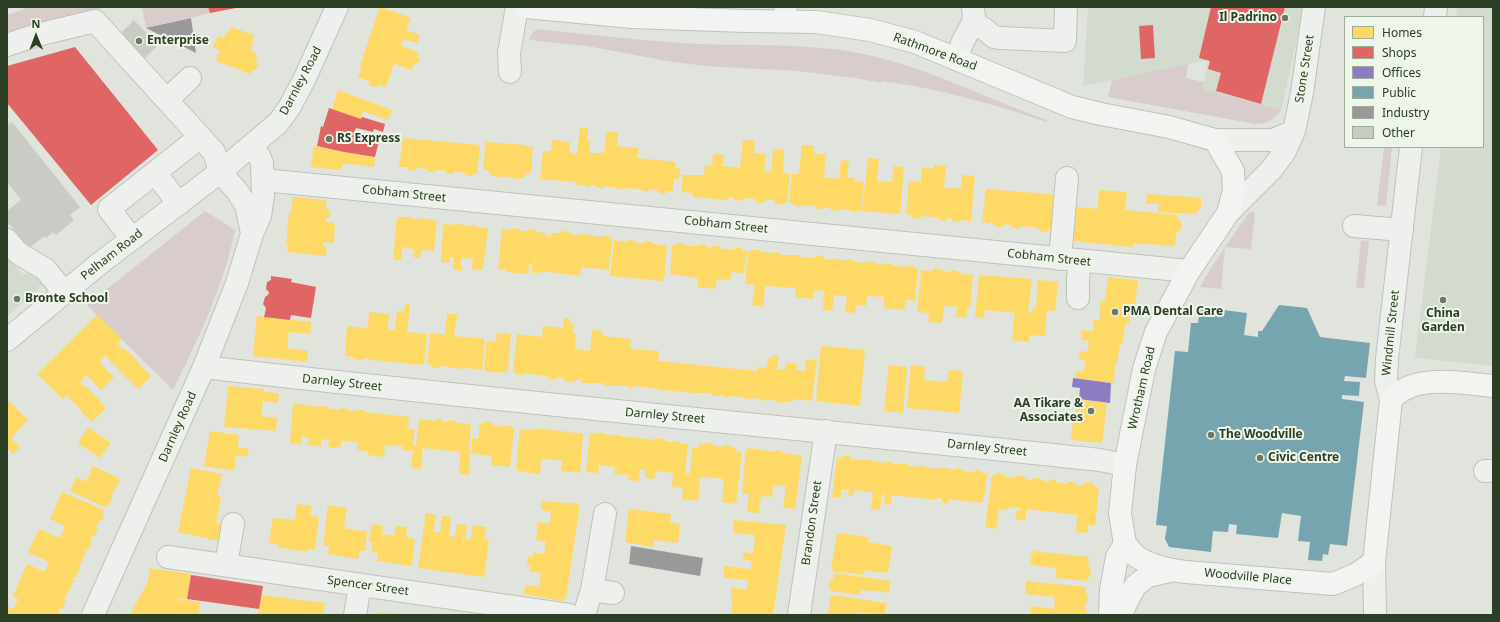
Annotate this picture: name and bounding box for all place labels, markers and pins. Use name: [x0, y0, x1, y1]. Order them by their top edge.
place label: Il Padrino: [1219, 11, 1277, 25]
marker: Il Padrino: [1280, 13, 1290, 23]
place label: Enterprise: [147, 34, 209, 48]
marker: Enterprise: [134, 36, 144, 46]
place label: RS Express: [337, 132, 400, 146]
marker: RS Express: [324, 134, 334, 144]
place label: Bronte School: [25, 292, 108, 306]
marker: Bronte School: [12, 294, 22, 304]
marker: China Garden: [1438, 295, 1448, 305]
place label: PMA Dental Care: [1123, 305, 1223, 319]
marker: PMA Dental Care: [1110, 307, 1120, 317]
place label: China Garden: [1421, 307, 1465, 335]
place label: AA Tikare & Associates: [1014, 397, 1083, 425]
marker: AA Tikare & Associates: [1086, 406, 1096, 416]
place label: The Woodville: [1219, 428, 1303, 442]
marker: The Woodville: [1206, 430, 1216, 440]
place label: Civic Centre: [1268, 451, 1339, 465]
marker: Civic Centre: [1255, 453, 1265, 463]

